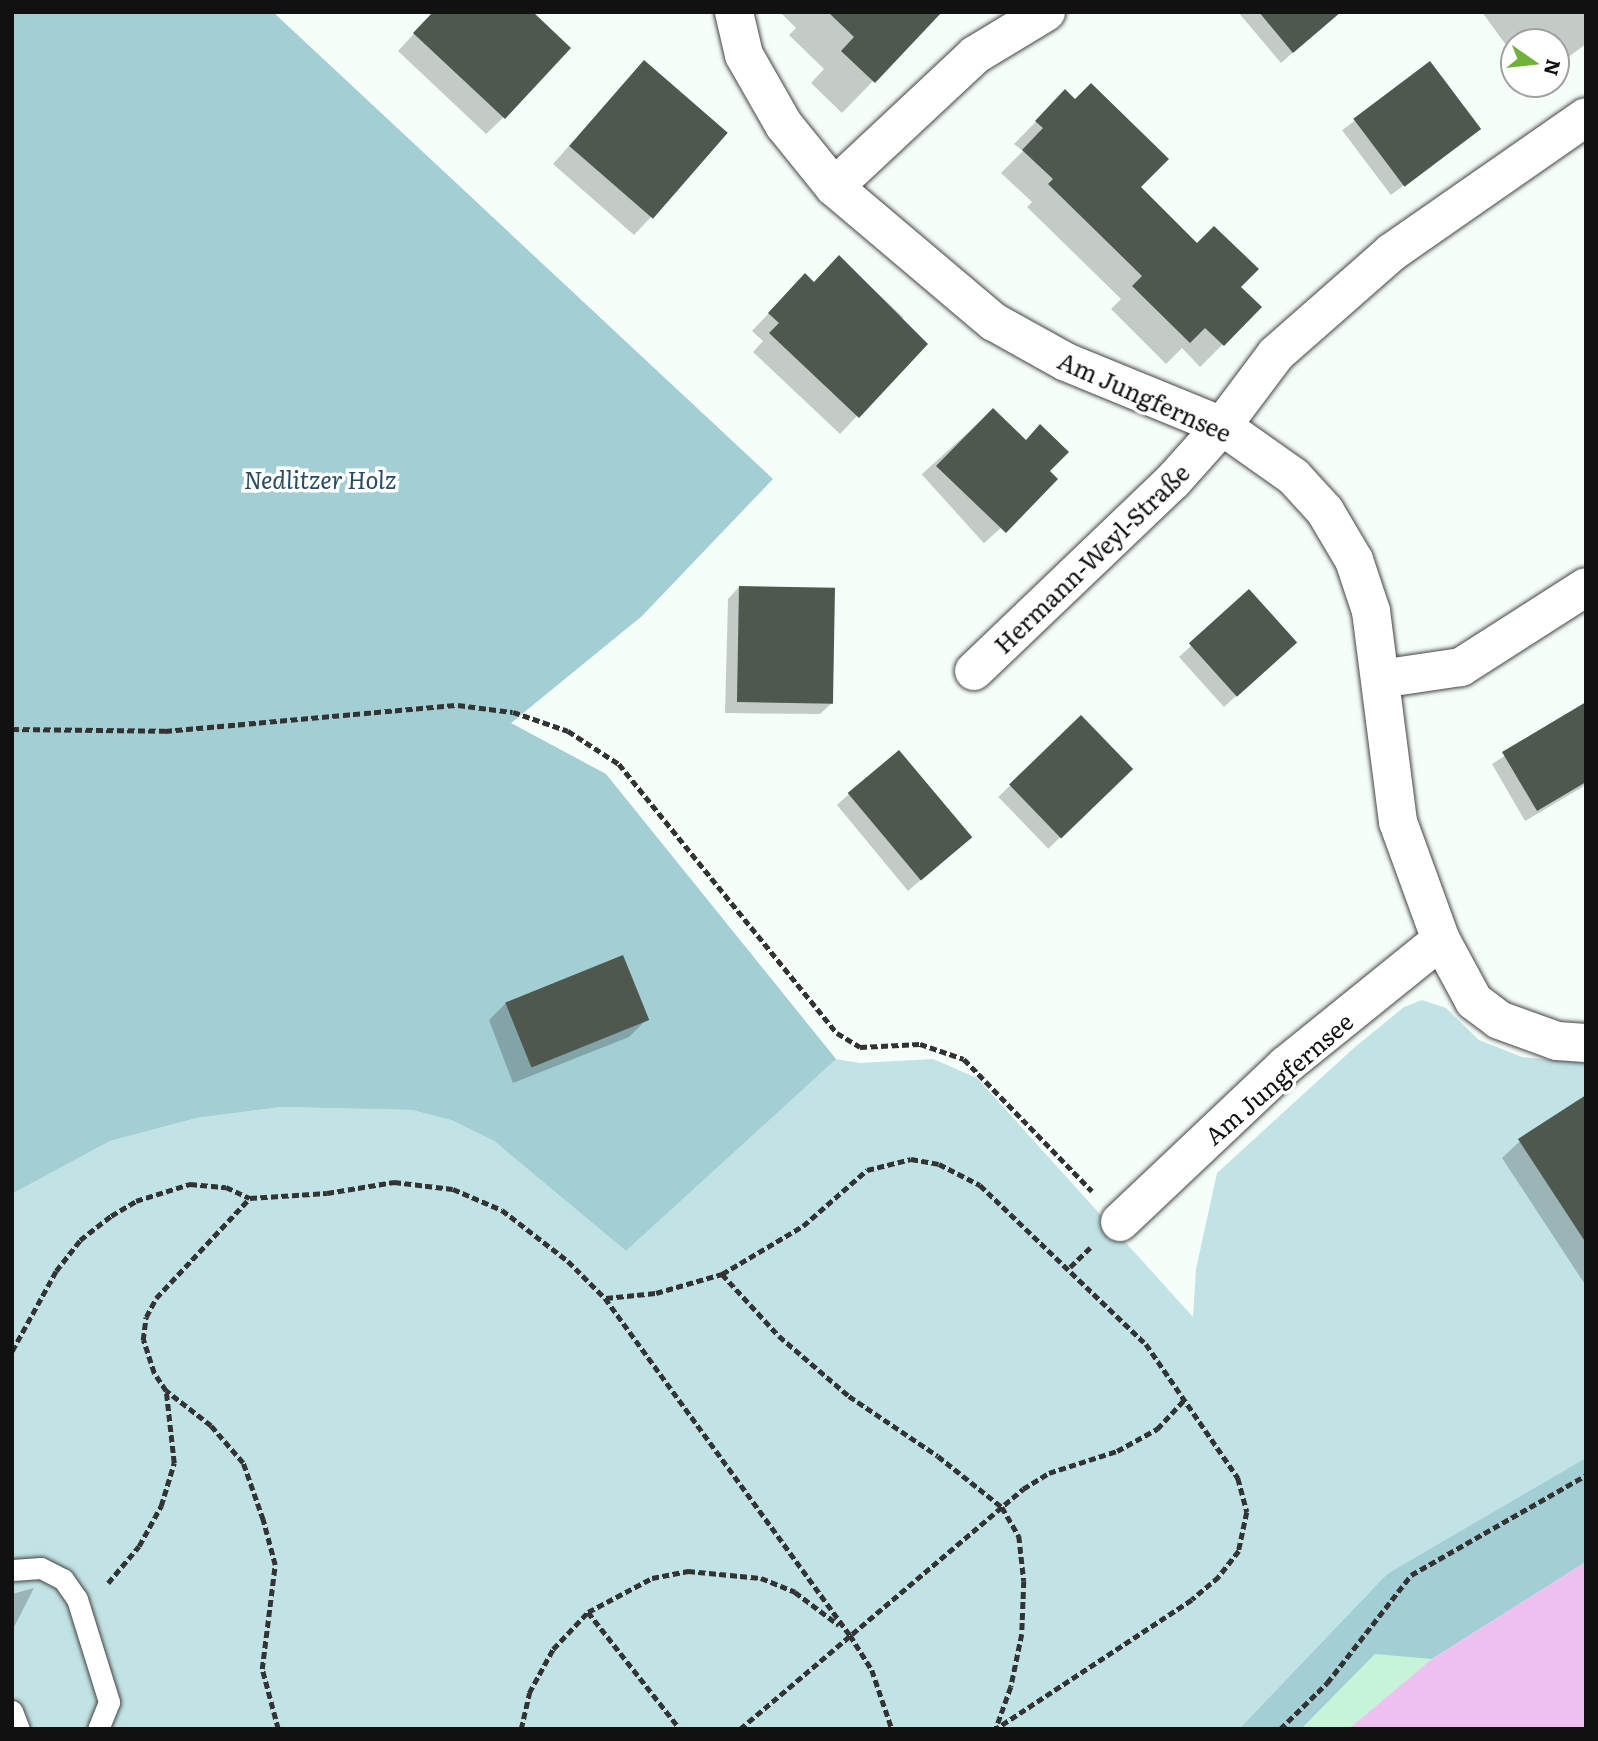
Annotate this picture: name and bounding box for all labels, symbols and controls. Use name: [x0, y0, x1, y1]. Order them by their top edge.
north arrow: [1500, 28, 1570, 98]
text: N: [1538, 56, 1569, 79]
street label: Am Jungfernsee: [1054, 345, 1236, 447]
street label: Hermann-Weyl-Straße: [988, 457, 1194, 659]
park label: Nedlitzer Holz: [244, 465, 396, 493]
street label: Am Jungfernsee: [1198, 1006, 1358, 1150]

